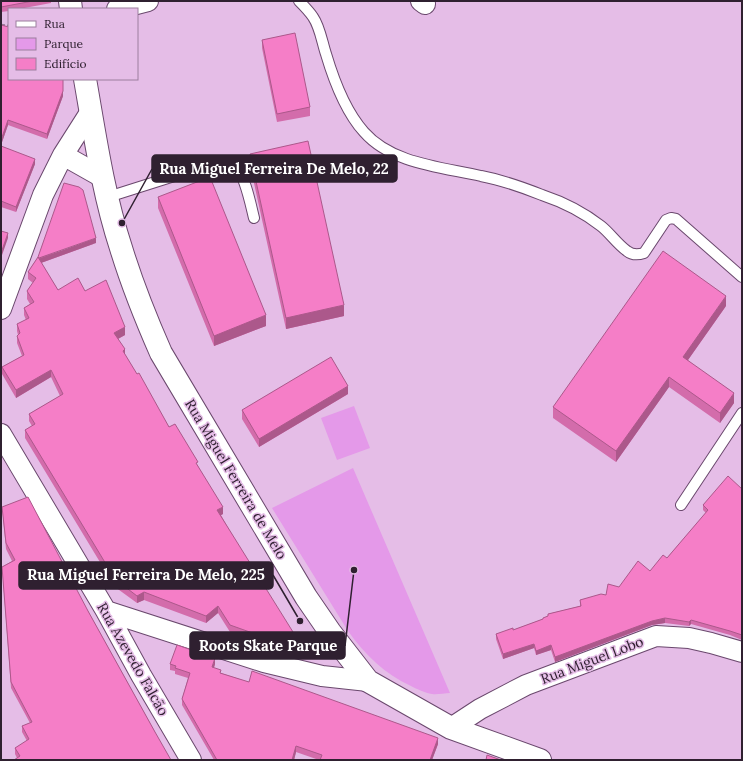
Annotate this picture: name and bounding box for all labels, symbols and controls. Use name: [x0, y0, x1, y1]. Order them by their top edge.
legend: [8, 8, 138, 80]
text: Rua: [44, 16, 65, 31]
text: Parque: [44, 36, 84, 51]
text: Edifício: [44, 56, 87, 71]
callout: Rua Miguel Ferreira De Melo, 22: [152, 155, 397, 182]
text: Rua Miguel Ferreira De Melo, 22: [159, 159, 389, 178]
street label: Rua Miguel Ferreira de Melo: [181, 396, 291, 562]
callout: Rua Miguel Ferreira De Melo, 225: [19, 562, 273, 589]
text: Rua Miguel Ferreira De Melo, 225: [27, 565, 265, 584]
street label: Rua Azevedo Falcão: [93, 599, 173, 719]
callout: Roots Skate Parque: [190, 632, 345, 659]
street label: Rua Miguel Lobo: [538, 632, 646, 688]
text: Roots Skate Parque: [199, 636, 337, 655]

